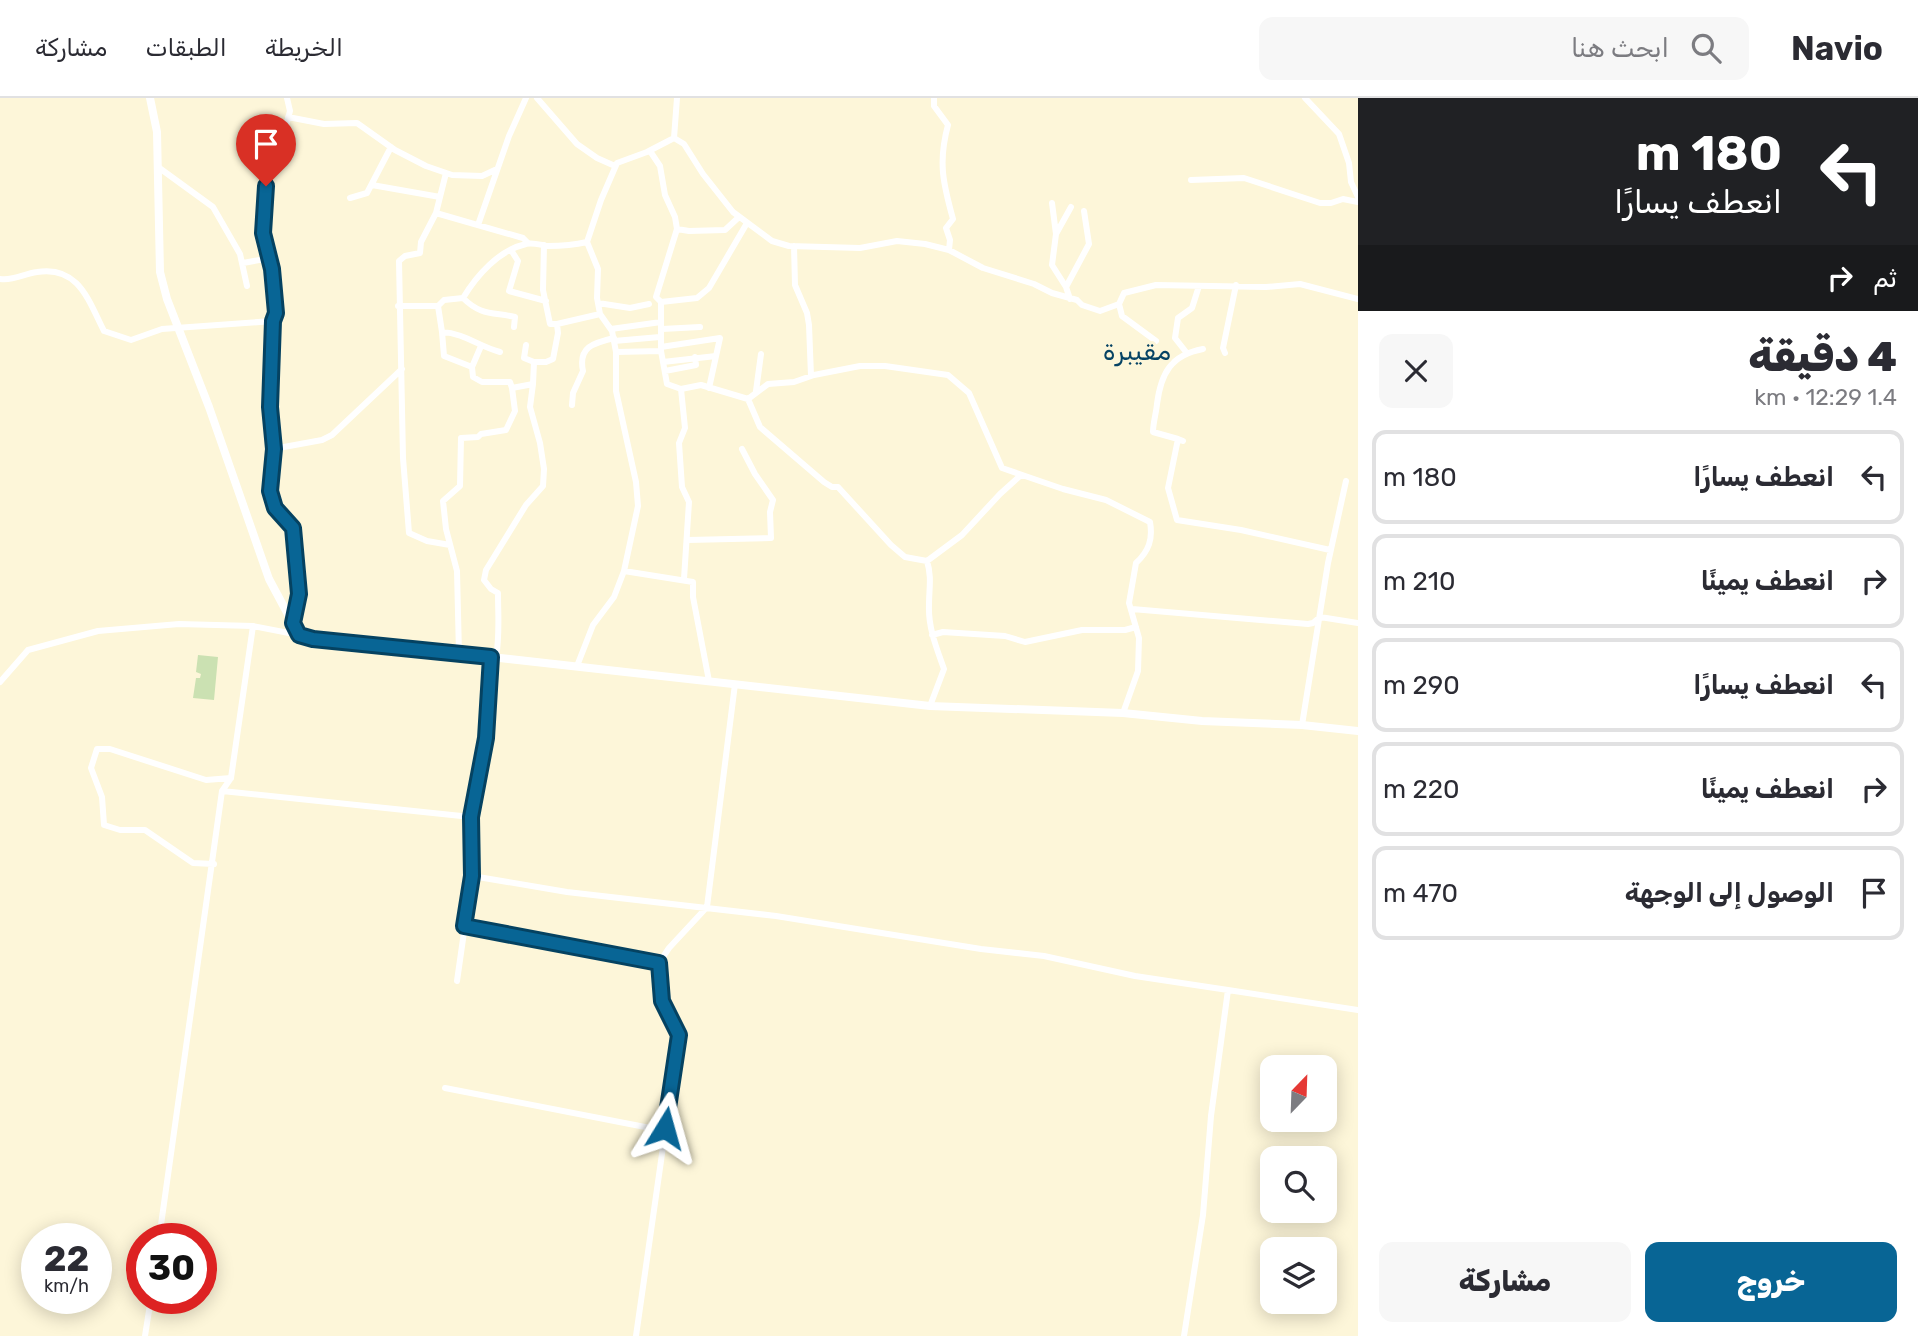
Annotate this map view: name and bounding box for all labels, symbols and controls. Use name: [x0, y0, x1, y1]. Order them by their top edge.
search box: [1259, 17, 1749, 80]
icon: search: [1687, 29, 1725, 67]
text: Navio: [1791, 29, 1883, 68]
text: ابحث هنا: [1571, 33, 1669, 64]
text: مشاركة: [35, 34, 107, 62]
text: الطبقات: [145, 34, 227, 62]
text: الخريطة: [265, 34, 343, 62]
pin: [236, 114, 296, 186]
text: 180 m: [1636, 124, 1782, 182]
icon: arrive: [247, 125, 285, 163]
icon: left: [1806, 126, 1897, 217]
text: انعطف يسارًا: [1614, 183, 1782, 221]
icon: right: [1821, 259, 1859, 297]
text: ثم: [1873, 263, 1897, 294]
text: 4 دقيقة: [1748, 332, 1897, 382]
button: close: [1379, 334, 1453, 408]
district label: مقيبرة: [1103, 336, 1171, 367]
text: 1.4 km · 12:29: [1754, 383, 1897, 411]
icon: left: [1855, 458, 1893, 496]
text: 180 m: [1383, 462, 1457, 493]
text: انعطف يسارًا: [1693, 462, 1834, 493]
icon: right: [1855, 562, 1893, 600]
text: 210 m: [1383, 566, 1455, 597]
text: انعطف يمينًا: [1701, 566, 1834, 597]
icon: left: [1855, 666, 1893, 704]
text: 290 m: [1383, 670, 1460, 701]
text: انعطف يسارًا: [1693, 670, 1834, 701]
icon: right: [1855, 770, 1893, 808]
text: 220 m: [1383, 774, 1460, 805]
text: انعطف يمينًا: [1701, 774, 1834, 805]
icon: arrive: [1855, 874, 1893, 912]
text: 470 m: [1383, 878, 1458, 909]
text: الوصول إلى الوجهة: [1625, 878, 1834, 909]
north arrow: [1260, 1055, 1337, 1132]
map controls: [1260, 1055, 1337, 1314]
position arrow: [628, 1091, 702, 1165]
button: search: [1260, 1146, 1337, 1223]
speed limit sign: 30: [126, 1223, 217, 1314]
button: layers: [1260, 1237, 1337, 1314]
text: 22: [44, 1238, 89, 1280]
button: مشاركة: [1379, 1242, 1631, 1322]
button: خروج: [1645, 1242, 1897, 1322]
text: km/h: [44, 1275, 89, 1297]

